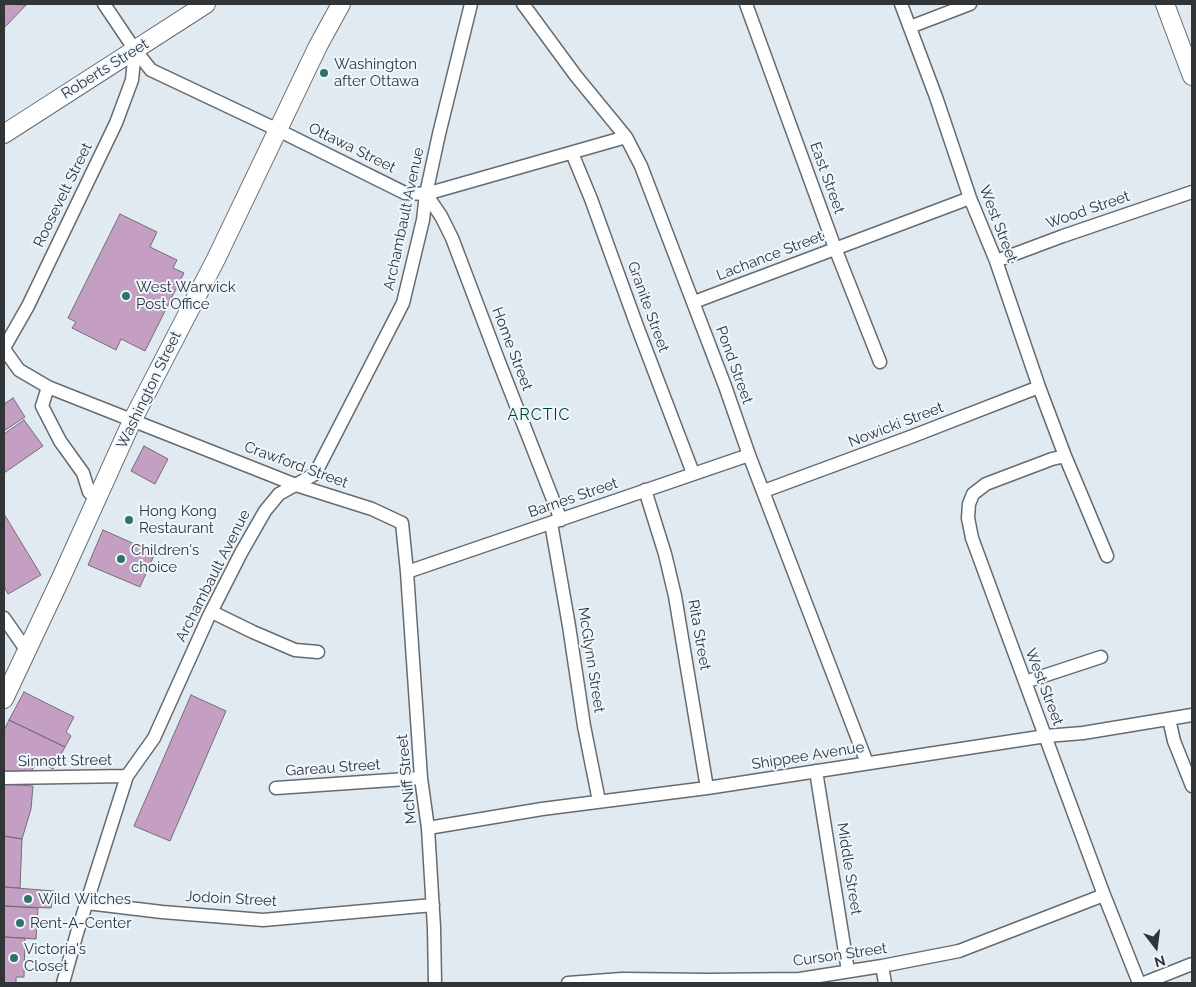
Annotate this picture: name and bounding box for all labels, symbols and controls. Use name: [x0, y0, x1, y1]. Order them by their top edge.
street label: Roberts Street: [58, 35, 152, 103]
place label: Washington after Ottawa: [334, 55, 419, 90]
marker: Washington after Ottawa: [318, 67, 330, 79]
street label: Ottawa Street: [305, 119, 399, 177]
street label: Roosevelt Street: [30, 140, 96, 250]
street label: East Street: [806, 140, 848, 216]
street label: Archambault Avenue: [380, 146, 428, 292]
street label: West Street: [975, 183, 1021, 265]
street label: Wood Street: [1044, 187, 1132, 233]
street label: Lachance Street: [714, 227, 826, 285]
street label: Granite Street: [623, 259, 673, 355]
place label: West Warwick Post Office: [136, 278, 236, 313]
marker: West Warwick Post Office: [120, 290, 132, 302]
street label: Home Street: [488, 305, 536, 393]
street label: Pond Street: [712, 324, 756, 406]
street label: Washington Street: [113, 328, 185, 452]
street label: Nowicki Street: [846, 399, 946, 451]
district label: ARCTIC: [507, 405, 571, 425]
street label: Crawford Street: [242, 438, 350, 492]
street label: Barnes Street: [526, 474, 620, 522]
place label: Hong Kong Restaurant: [139, 502, 217, 537]
street label: Archambault Avenue: [172, 507, 254, 645]
marker: Hong Kong Restaurant: [123, 514, 135, 526]
place label: Children's choice: [131, 541, 199, 576]
marker: Children's choice: [115, 553, 127, 565]
street label: Rita Street: [684, 598, 714, 672]
street label: McGlynn Street: [574, 606, 608, 714]
street label: West Street: [1021, 646, 1067, 728]
street label: McNiff Street: [393, 733, 421, 825]
street label: Shippee Avenue: [750, 738, 866, 774]
street label: Sinnott Street: [18, 751, 112, 771]
street label: Gareau Street: [285, 756, 381, 780]
street label: Middle Street: [833, 821, 865, 917]
street label: Jodoin Street: [185, 888, 277, 910]
place label: Wild Witches: [38, 890, 131, 908]
marker: Wild Witches: [22, 893, 34, 905]
place label: Rent-A-Center: [30, 914, 131, 932]
marker: Rent-A-Center: [14, 917, 26, 929]
north arrow: [1131, 922, 1181, 972]
street label: Curson Street: [792, 939, 888, 971]
place label: Victoria's Closet: [24, 940, 86, 975]
marker: Victoria's Closet: [8, 952, 20, 964]
text: N: [1153, 952, 1167, 971]

